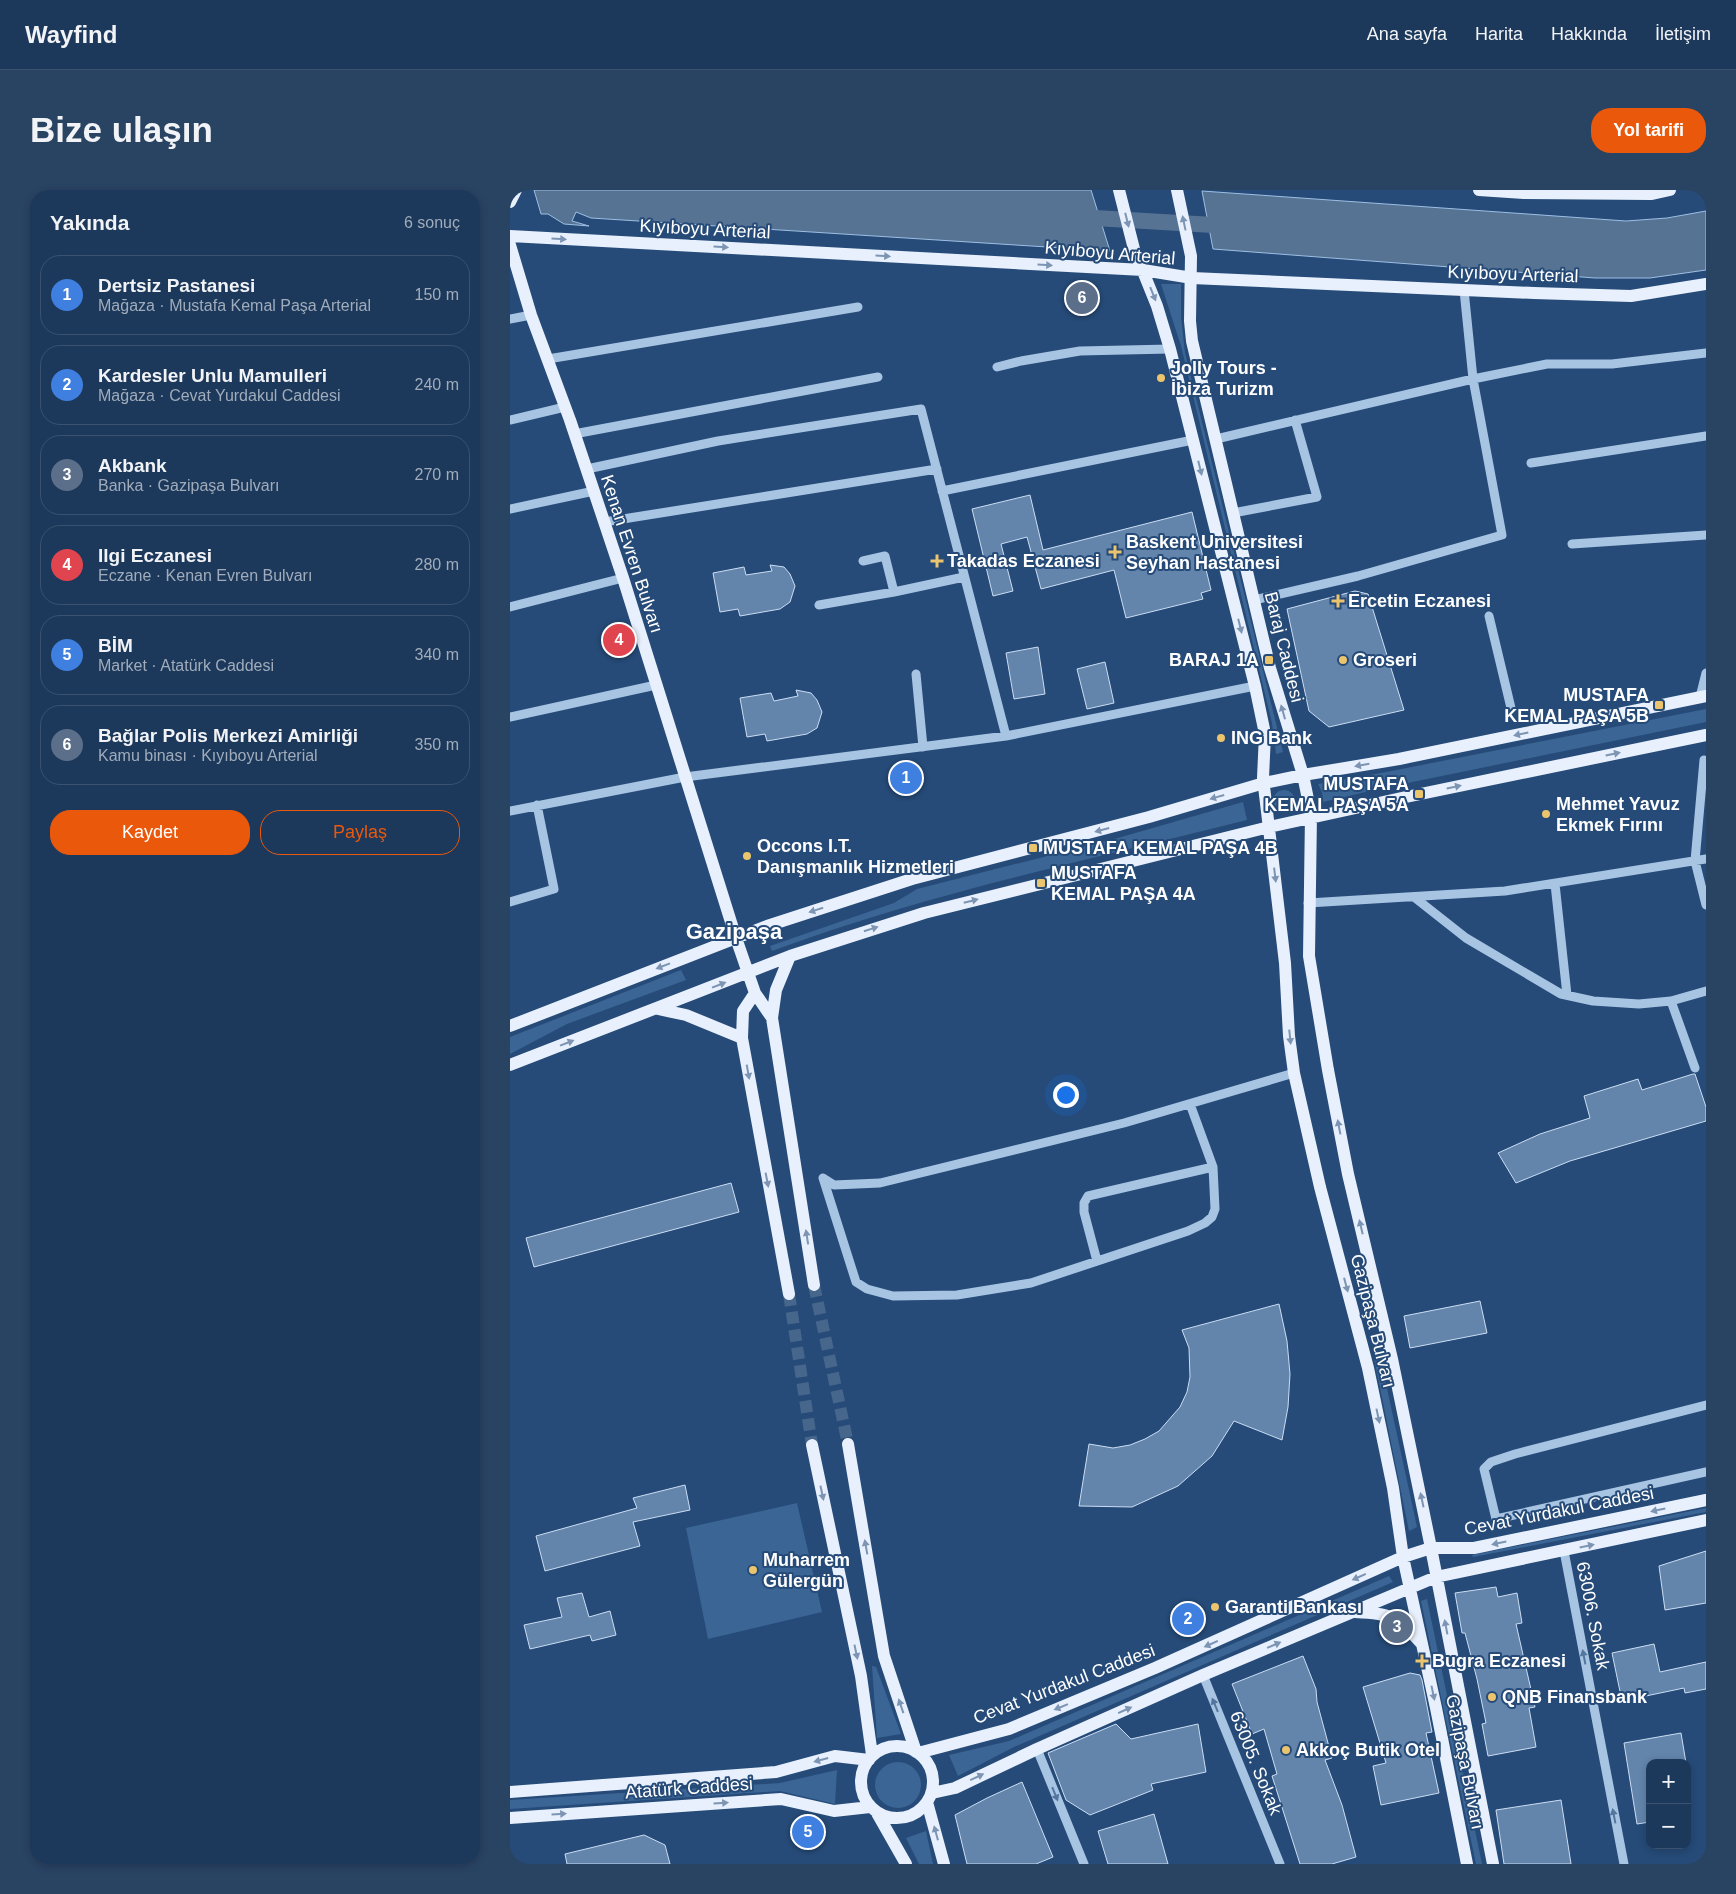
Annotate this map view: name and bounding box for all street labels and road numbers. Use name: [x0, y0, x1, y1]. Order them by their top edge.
street label: Kıyıboyu Arterial: [639, 216, 771, 242]
street label: Kıyıboyu Arterial: [1044, 237, 1176, 269]
street label: Kıyıboyu Arterial: [1447, 262, 1579, 286]
street label: Kenan Evren Bulvarı: [597, 472, 667, 636]
street label: Baraj Caddesi: [1261, 590, 1307, 704]
street label: Gazipaşa Bulvarı: [1347, 1252, 1399, 1390]
street label: Cevat Yurdakul Caddesi: [1462, 1483, 1656, 1539]
street label: 63006. Sokak: [1573, 1560, 1614, 1673]
street label: Cevat Yurdakul Caddesi: [970, 1640, 1158, 1728]
street label: Gazipaşa Bulvarı: [1442, 1693, 1488, 1831]
street label: 63005. Sokak: [1226, 1708, 1286, 1819]
street label: Atatürk Caddesi: [624, 1774, 754, 1802]

